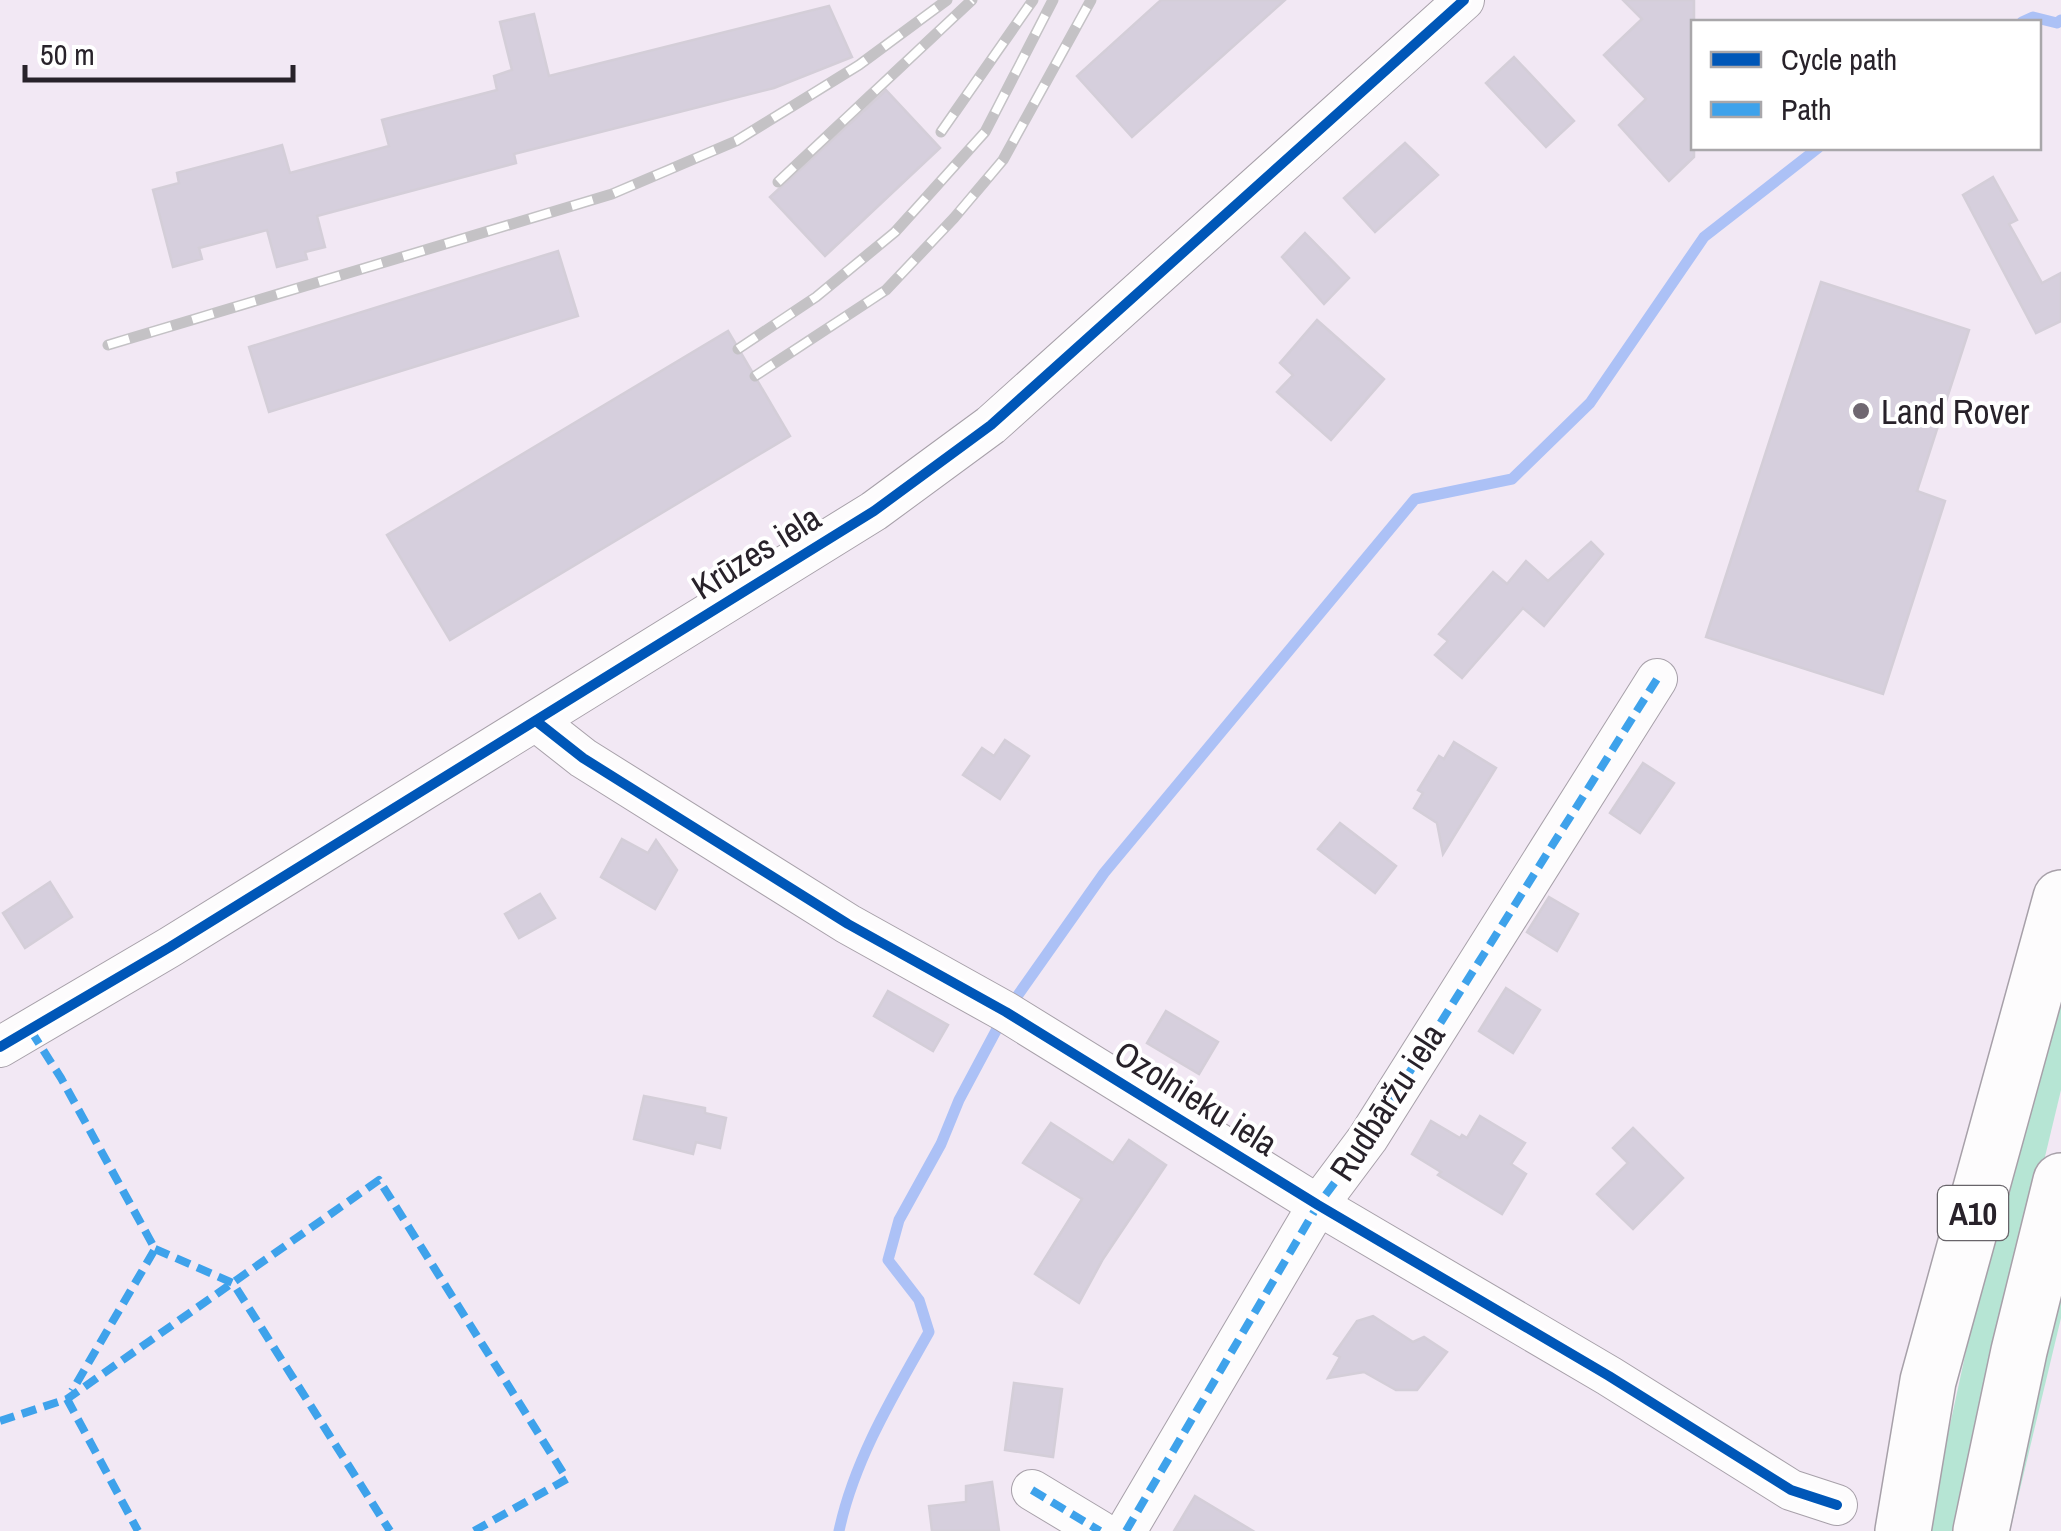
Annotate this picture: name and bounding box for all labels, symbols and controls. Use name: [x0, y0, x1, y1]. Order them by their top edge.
scale bar: [25, 20, 292, 82]
legend: [1691, 20, 2041, 150]
text: 50 m: [40, 34, 95, 74]
text: Cycle path: [1781, 39, 1897, 79]
text: Path: [1781, 89, 1832, 129]
place label: Land Rover: [1881, 388, 2030, 435]
marker: Land Rover: [1850, 400, 1872, 422]
street label: Krūzes iela: [683, 494, 829, 610]
street label: Rudbāržu iela: [1319, 1014, 1455, 1190]
street label: Ozolnieku iela: [1106, 1029, 1286, 1167]
road number: A10: [1938, 1186, 2008, 1240]

